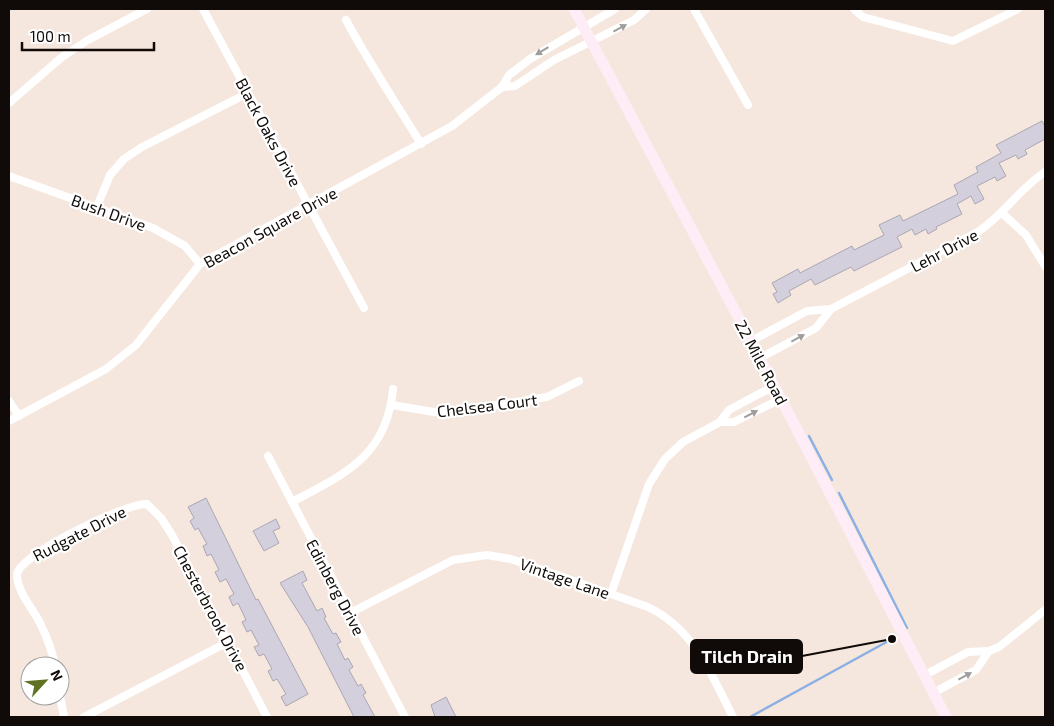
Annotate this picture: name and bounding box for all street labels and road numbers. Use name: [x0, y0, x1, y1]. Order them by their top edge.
street label: Black Oaks Drive: [232, 75, 306, 189]
street label: Beacon Square Drive: [200, 183, 340, 271]
street label: Bush Drive: [69, 190, 149, 234]
street label: Lehr Drive: [907, 224, 981, 276]
street label: 22 Mile Road: [732, 316, 792, 408]
street label: Chelsea Court: [436, 389, 538, 421]
street label: Rudgate Drive: [29, 501, 129, 565]
street label: Edinberg Drive: [303, 536, 369, 638]
street label: Chesterbrook Drive: [170, 542, 252, 674]
street label: Vintage Lane: [518, 554, 612, 602]

